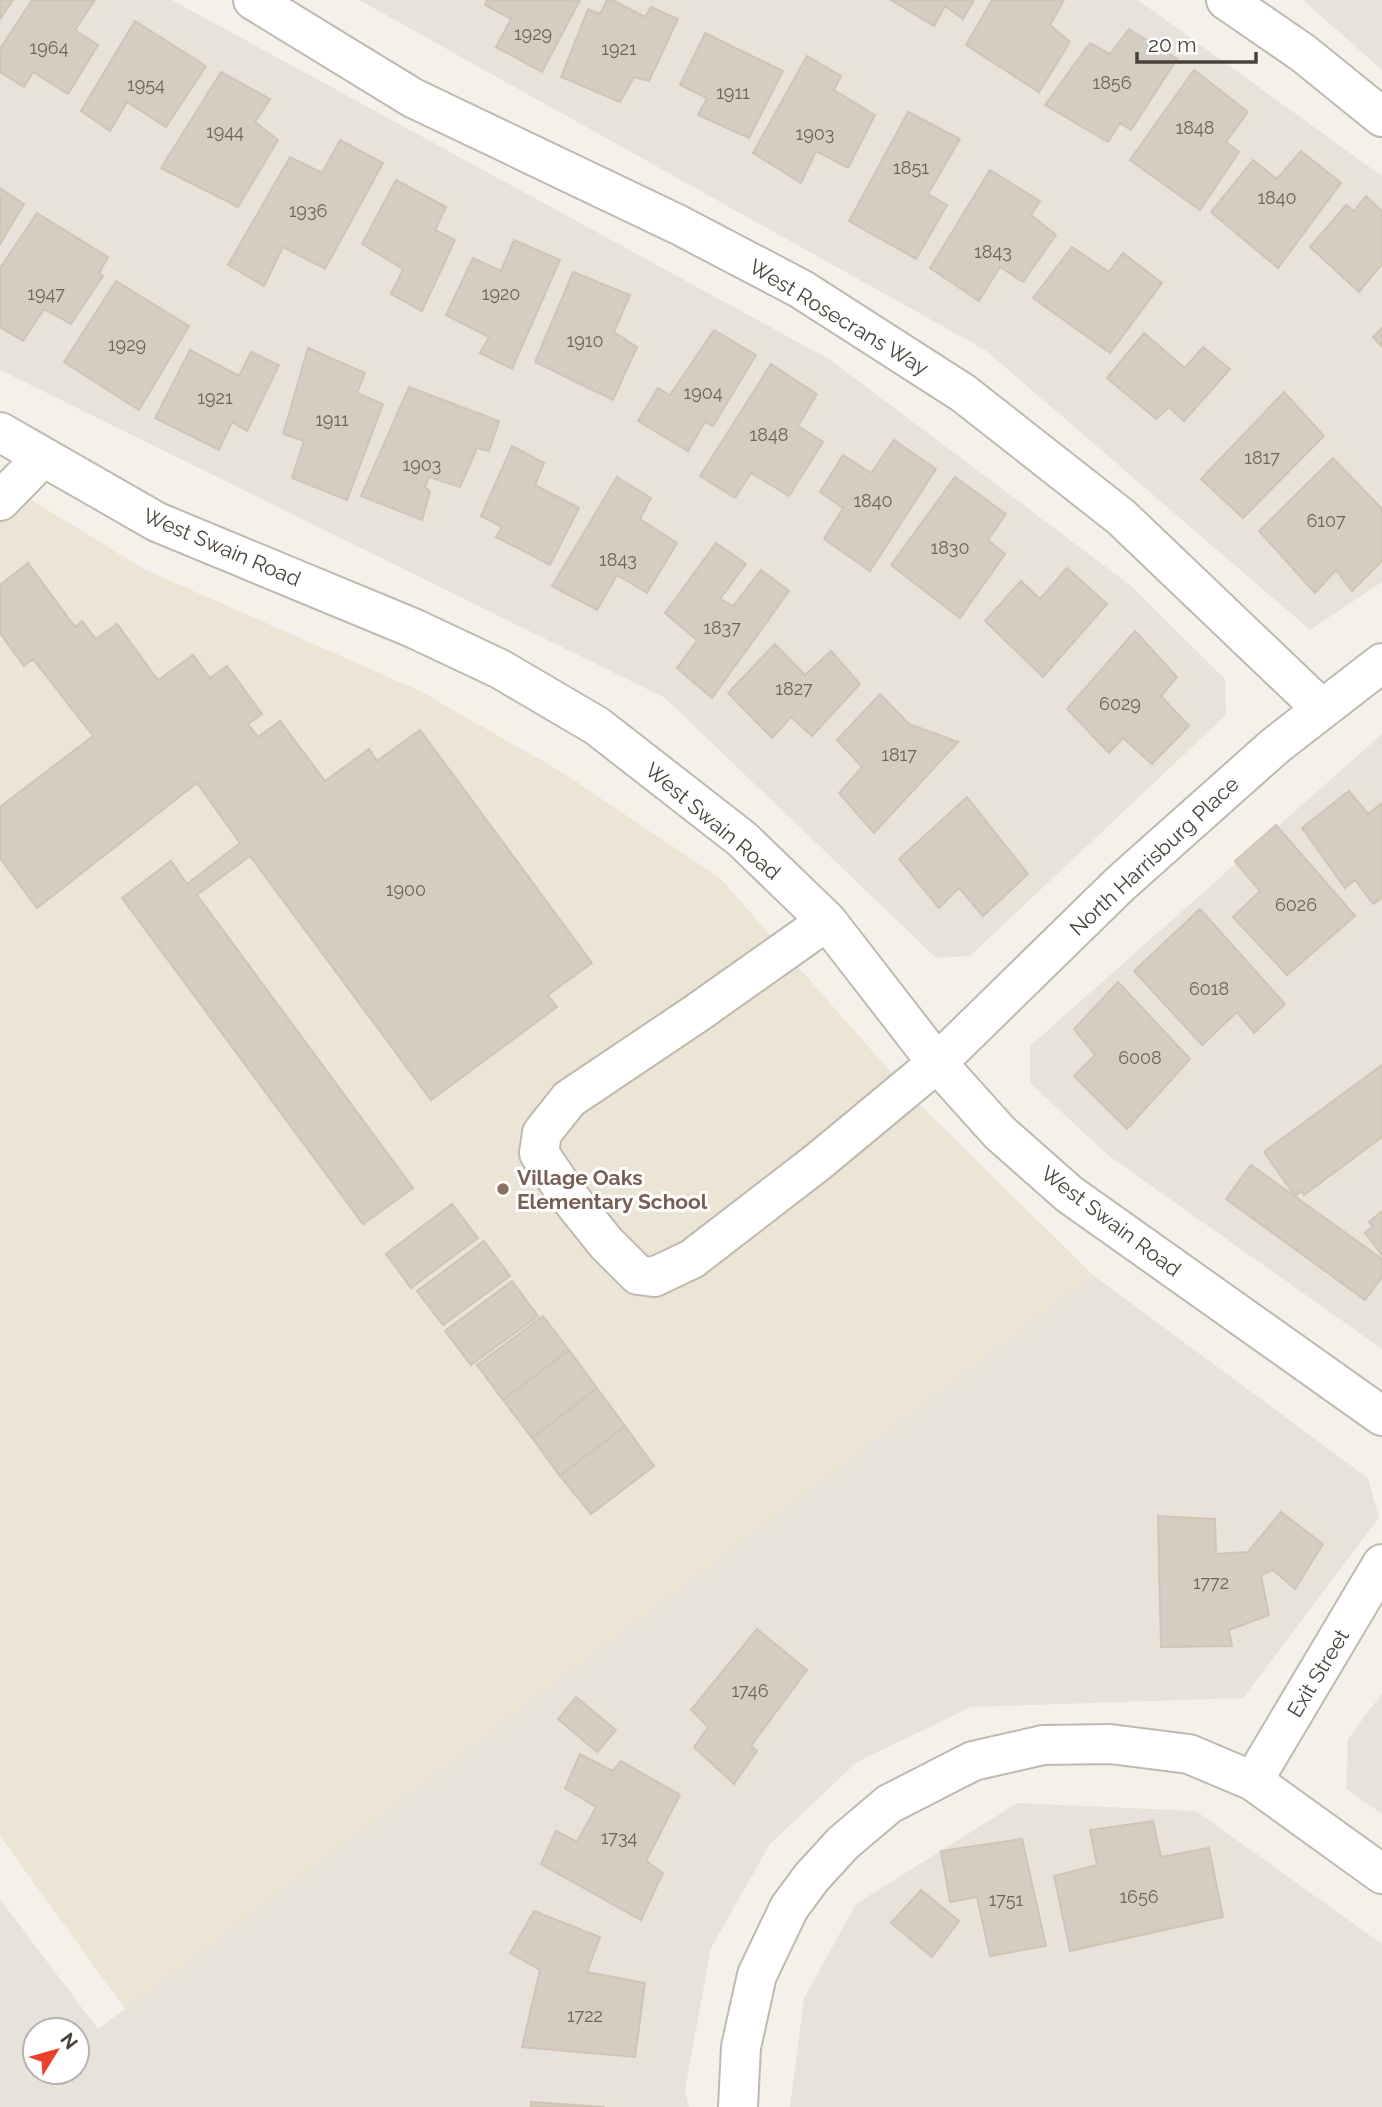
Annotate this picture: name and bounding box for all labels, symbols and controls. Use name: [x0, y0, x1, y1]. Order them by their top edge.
scale bar: [1137, 21, 1256, 65]
house number: 1929: [514, 23, 552, 44]
text: 20 m: [1148, 32, 1196, 57]
house number: 1964: [30, 37, 69, 58]
house number: 1921: [601, 38, 637, 59]
house number: 1856: [1092, 72, 1132, 93]
house number: 1954: [127, 74, 165, 95]
house number: 1911: [716, 82, 750, 103]
house number: 1848: [1176, 117, 1214, 138]
house number: 1944: [206, 121, 244, 142]
house number: 1903: [796, 123, 834, 144]
house number: 1851: [893, 157, 929, 178]
house number: 1840: [1257, 187, 1297, 208]
house number: 1936: [289, 200, 328, 221]
house number: 1843: [974, 241, 1012, 262]
street label: West Rosecrans Way: [745, 254, 933, 380]
house number: 1947: [27, 283, 65, 304]
house number: 1920: [482, 283, 520, 304]
house number: 1910: [567, 330, 603, 351]
house number: 1929: [108, 334, 146, 355]
house number: 1904: [683, 382, 723, 403]
house number: 1921: [197, 387, 233, 408]
house number: 1911: [315, 409, 349, 430]
house number: 1848: [750, 424, 788, 445]
house number: 1817: [1244, 447, 1280, 468]
house number: 1903: [403, 454, 441, 475]
house number: 1840: [853, 490, 893, 511]
street label: West Swain Road: [140, 503, 304, 591]
house number: 6107: [1306, 510, 1346, 531]
house number: 1830: [930, 537, 970, 558]
house number: 1843: [599, 549, 637, 570]
house number: 1837: [703, 617, 741, 638]
house number: 1827: [775, 678, 813, 699]
house number: 6029: [1099, 693, 1141, 714]
house number: 1817: [881, 744, 917, 765]
street label: West Swain Road: [640, 757, 786, 885]
street label: North Harrisburg Place: [1064, 771, 1244, 941]
house number: 1900: [386, 879, 426, 900]
house number: 6026: [1275, 894, 1317, 915]
house number: 6018: [1189, 978, 1229, 999]
house number: 6008: [1118, 1047, 1162, 1068]
street label: West Swain Road: [1036, 1160, 1186, 1282]
place label: Village Oaks Elementary School: [517, 1165, 708, 1214]
marker: Village Oaks Elementary School: [495, 1181, 511, 1197]
house number: 1772: [1193, 1572, 1229, 1593]
street label: Exit Street: [1282, 1624, 1354, 1722]
house number: 1746: [732, 1680, 769, 1701]
house number: 1734: [601, 1827, 638, 1848]
house number: 1656: [1119, 1886, 1159, 1907]
house number: 1751: [989, 1889, 1024, 1910]
house number: 1722: [567, 2005, 603, 2026]
north arrow: [21, 2016, 91, 2086]
text: N: [56, 2028, 83, 2053]

